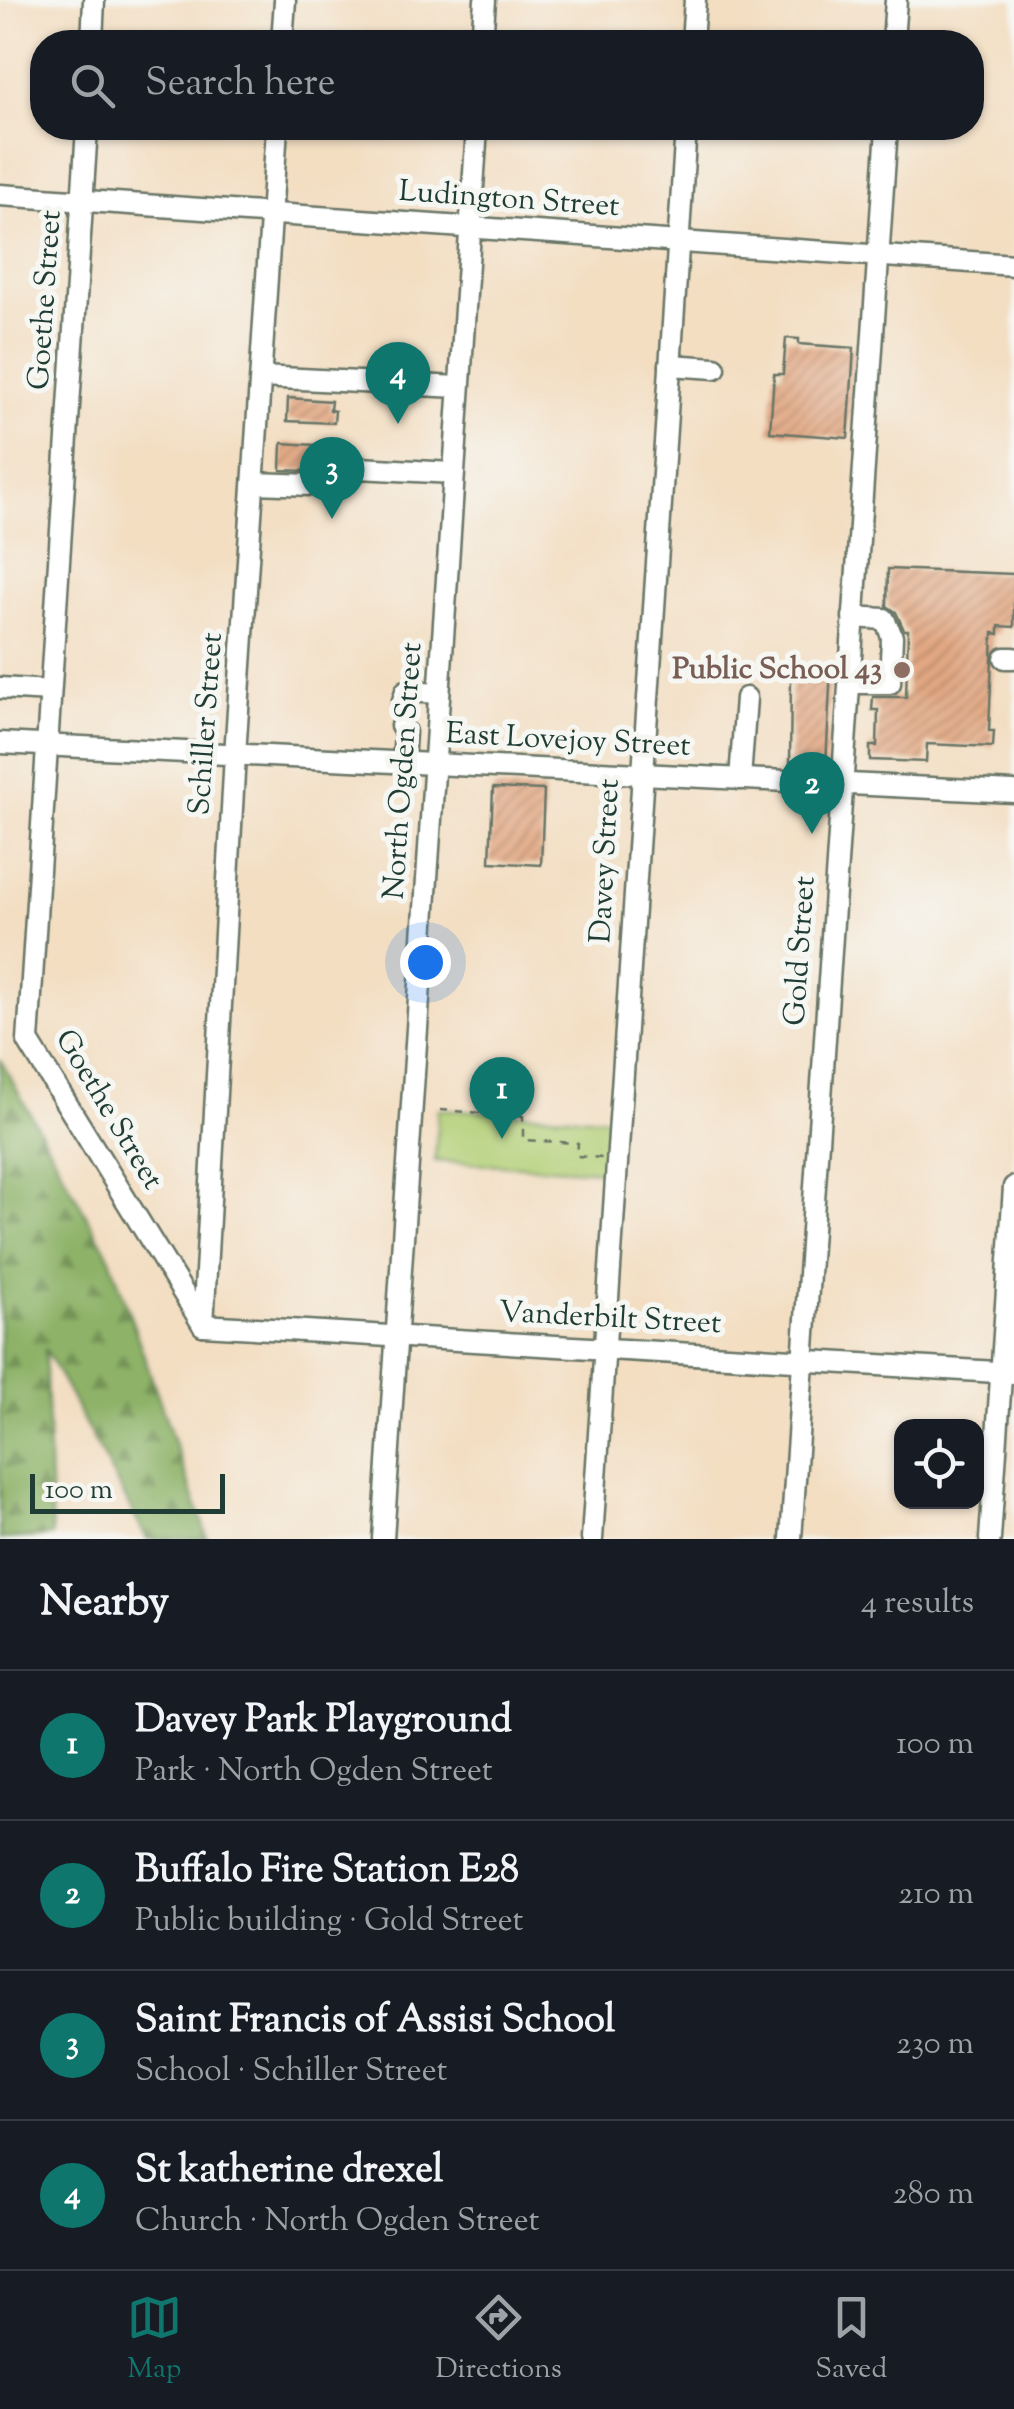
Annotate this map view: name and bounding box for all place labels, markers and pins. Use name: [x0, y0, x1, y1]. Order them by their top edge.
pin: 4: [366, 342, 430, 424]
pin: 3: [300, 436, 364, 519]
place label: Public School 43: [672, 649, 882, 692]
marker: Public School 43: [891, 659, 913, 681]
pin: 2: [780, 752, 844, 834]
pin: 1: [470, 1056, 534, 1139]

